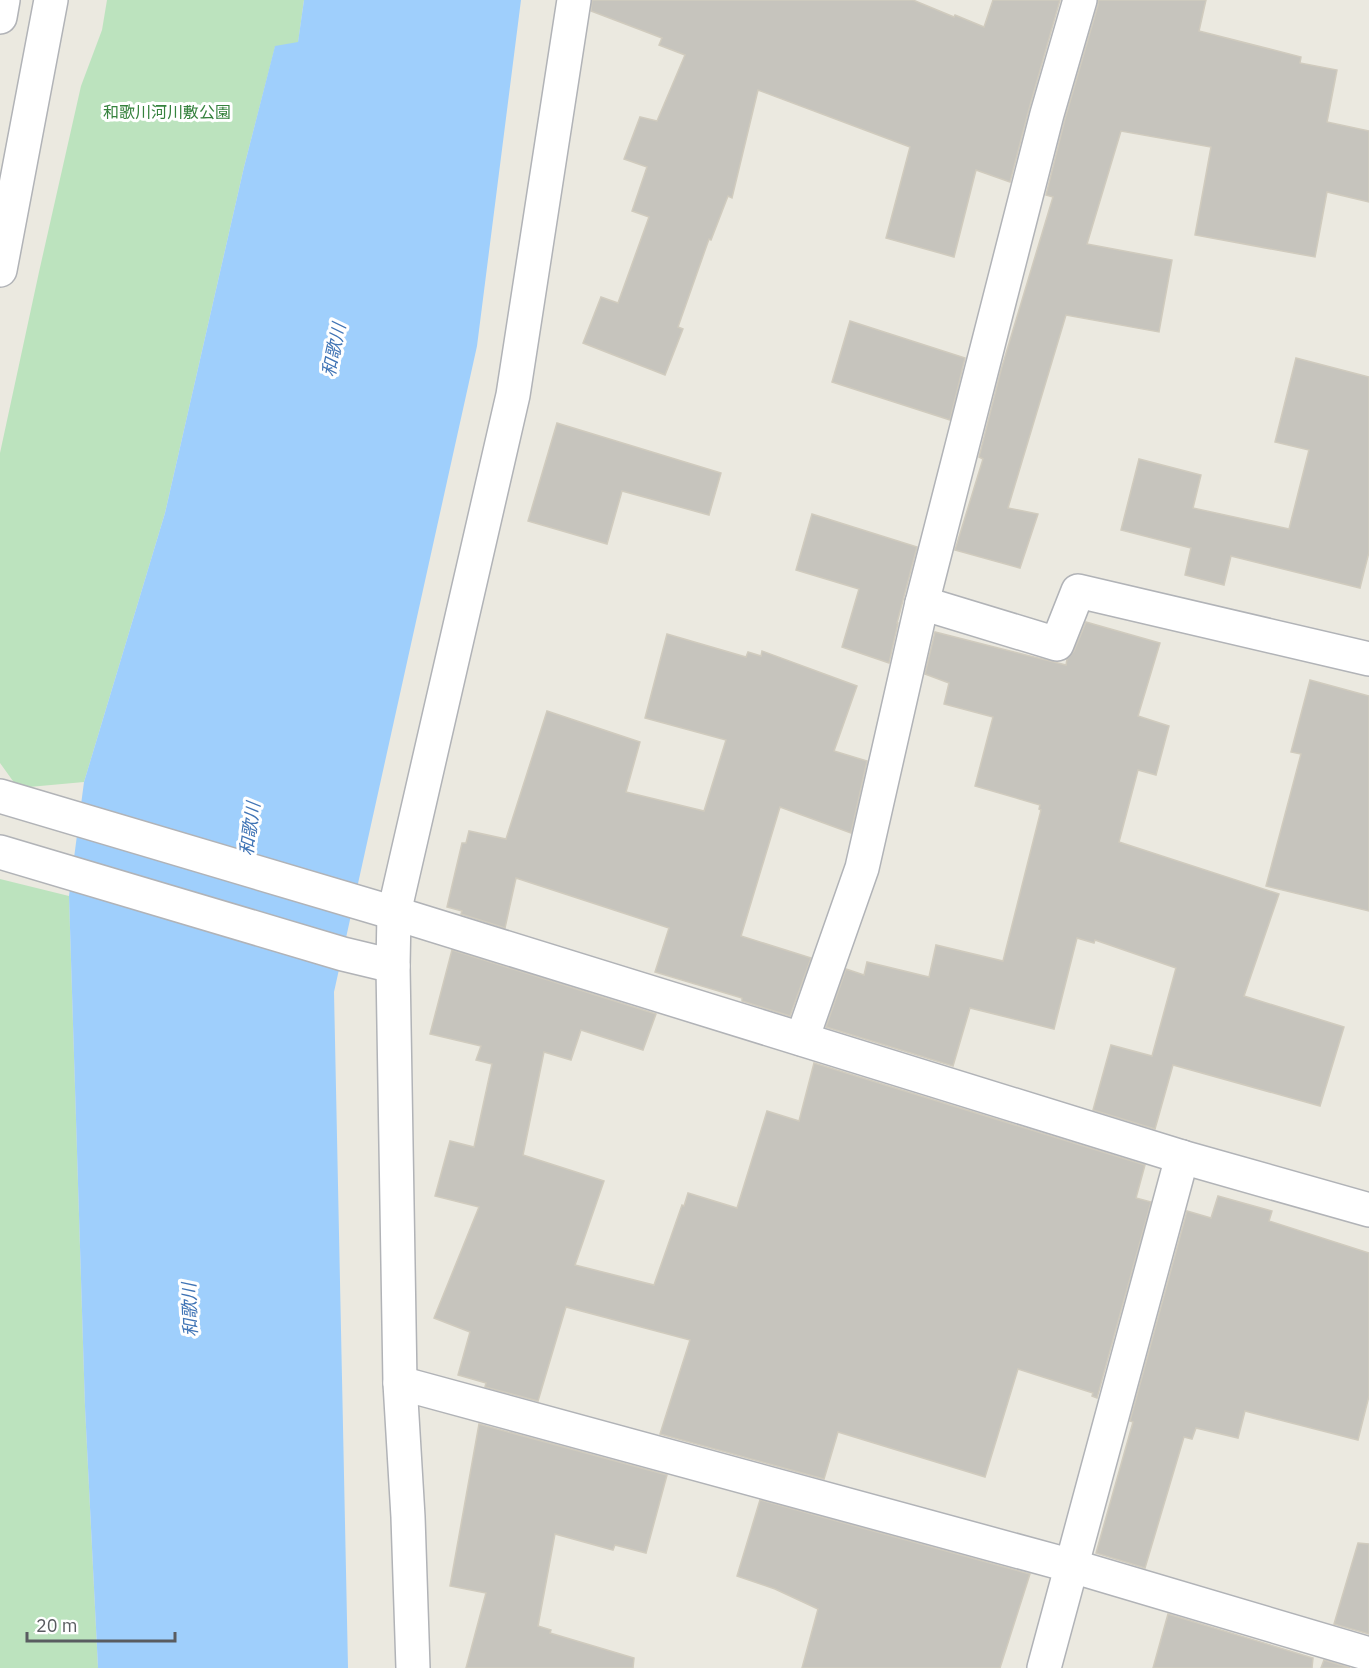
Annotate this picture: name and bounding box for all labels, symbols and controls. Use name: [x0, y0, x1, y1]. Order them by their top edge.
park label: 和歌川河川敷公園: [103, 102, 231, 122]
water label: 和歌川: [317, 319, 351, 379]
water label: 和歌川: [234, 799, 265, 857]
water label: 和歌川: [177, 1281, 202, 1337]
scale bar: [27, 1605, 176, 1643]
text: 20 m: [36, 1614, 78, 1637]

